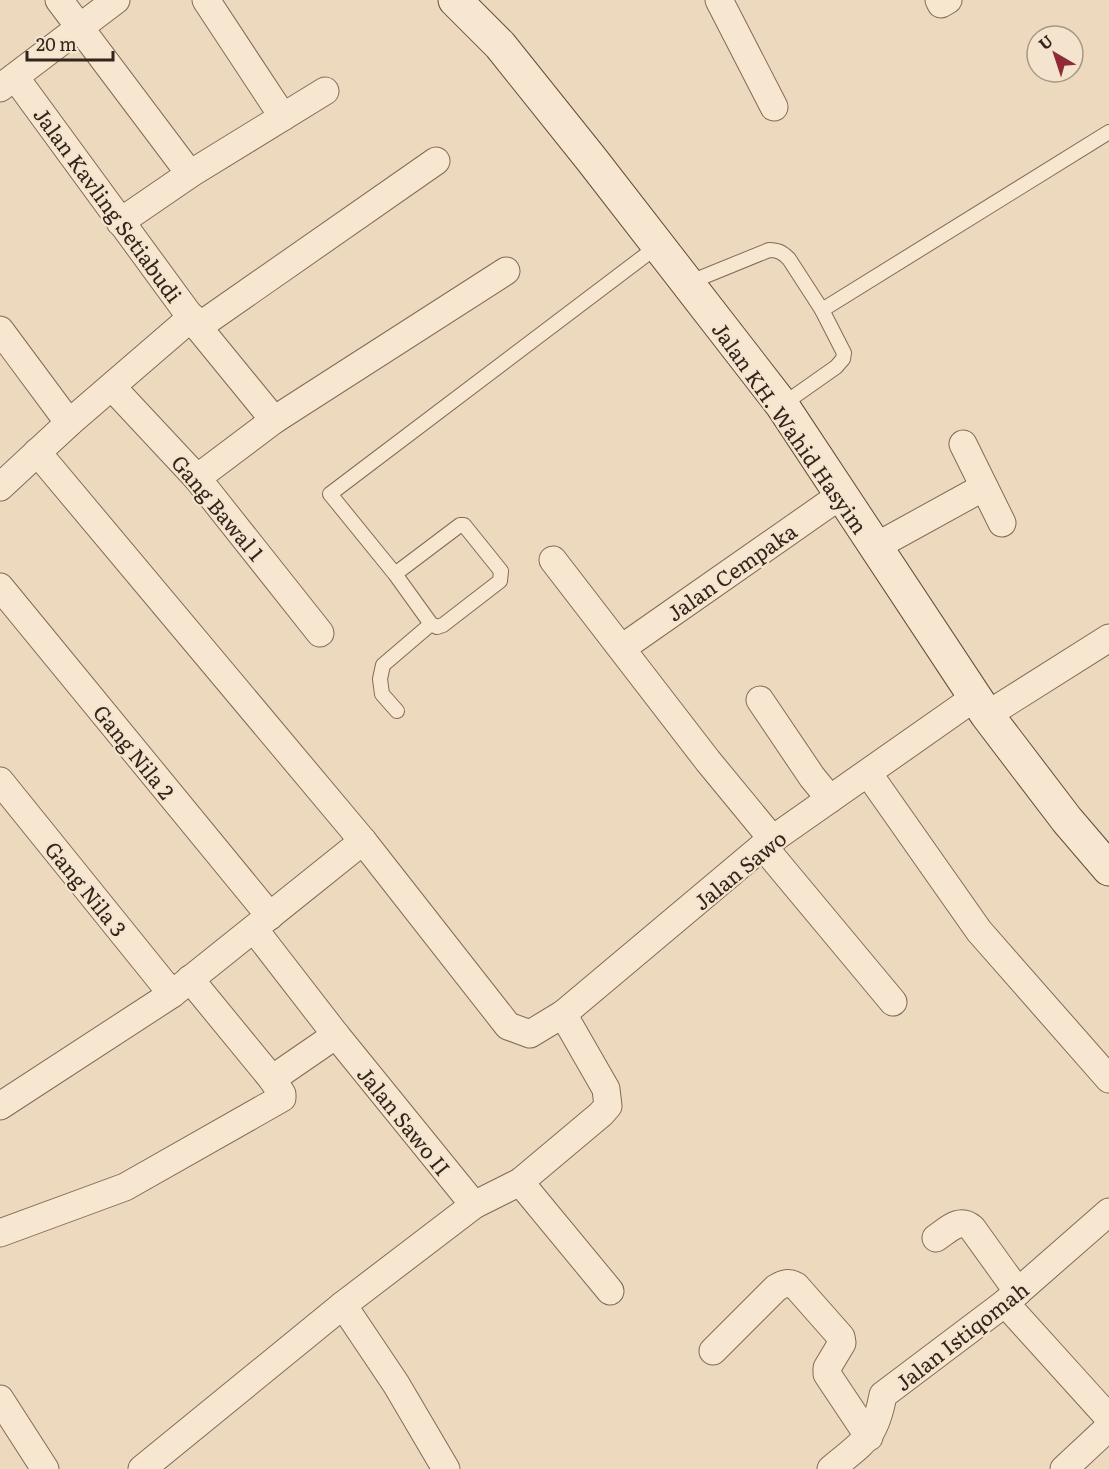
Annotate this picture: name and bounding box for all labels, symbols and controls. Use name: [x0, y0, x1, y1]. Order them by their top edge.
scale bar: [27, 24, 112, 62]
north arrow: [1025, 24, 1085, 84]
text: U: [1032, 28, 1058, 55]
text: 20 m: [36, 30, 77, 57]
street label: Jalan Kavling Setiabudi: [27, 100, 191, 308]
street label: Jalan KH. Wahid Hasyim: [706, 315, 876, 539]
street label: Gang Bawal 1: [165, 447, 273, 567]
street label: Jalan Cempaka: [660, 514, 803, 627]
street label: Gang Nila 2: [87, 697, 183, 805]
street label: Jalan Sawo: [686, 822, 792, 916]
street label: Gang Nila 3: [39, 834, 135, 942]
street label: Jalan Sawo II: [351, 1059, 459, 1181]
street label: Jalan Istiqomah: [888, 1273, 1034, 1397]

